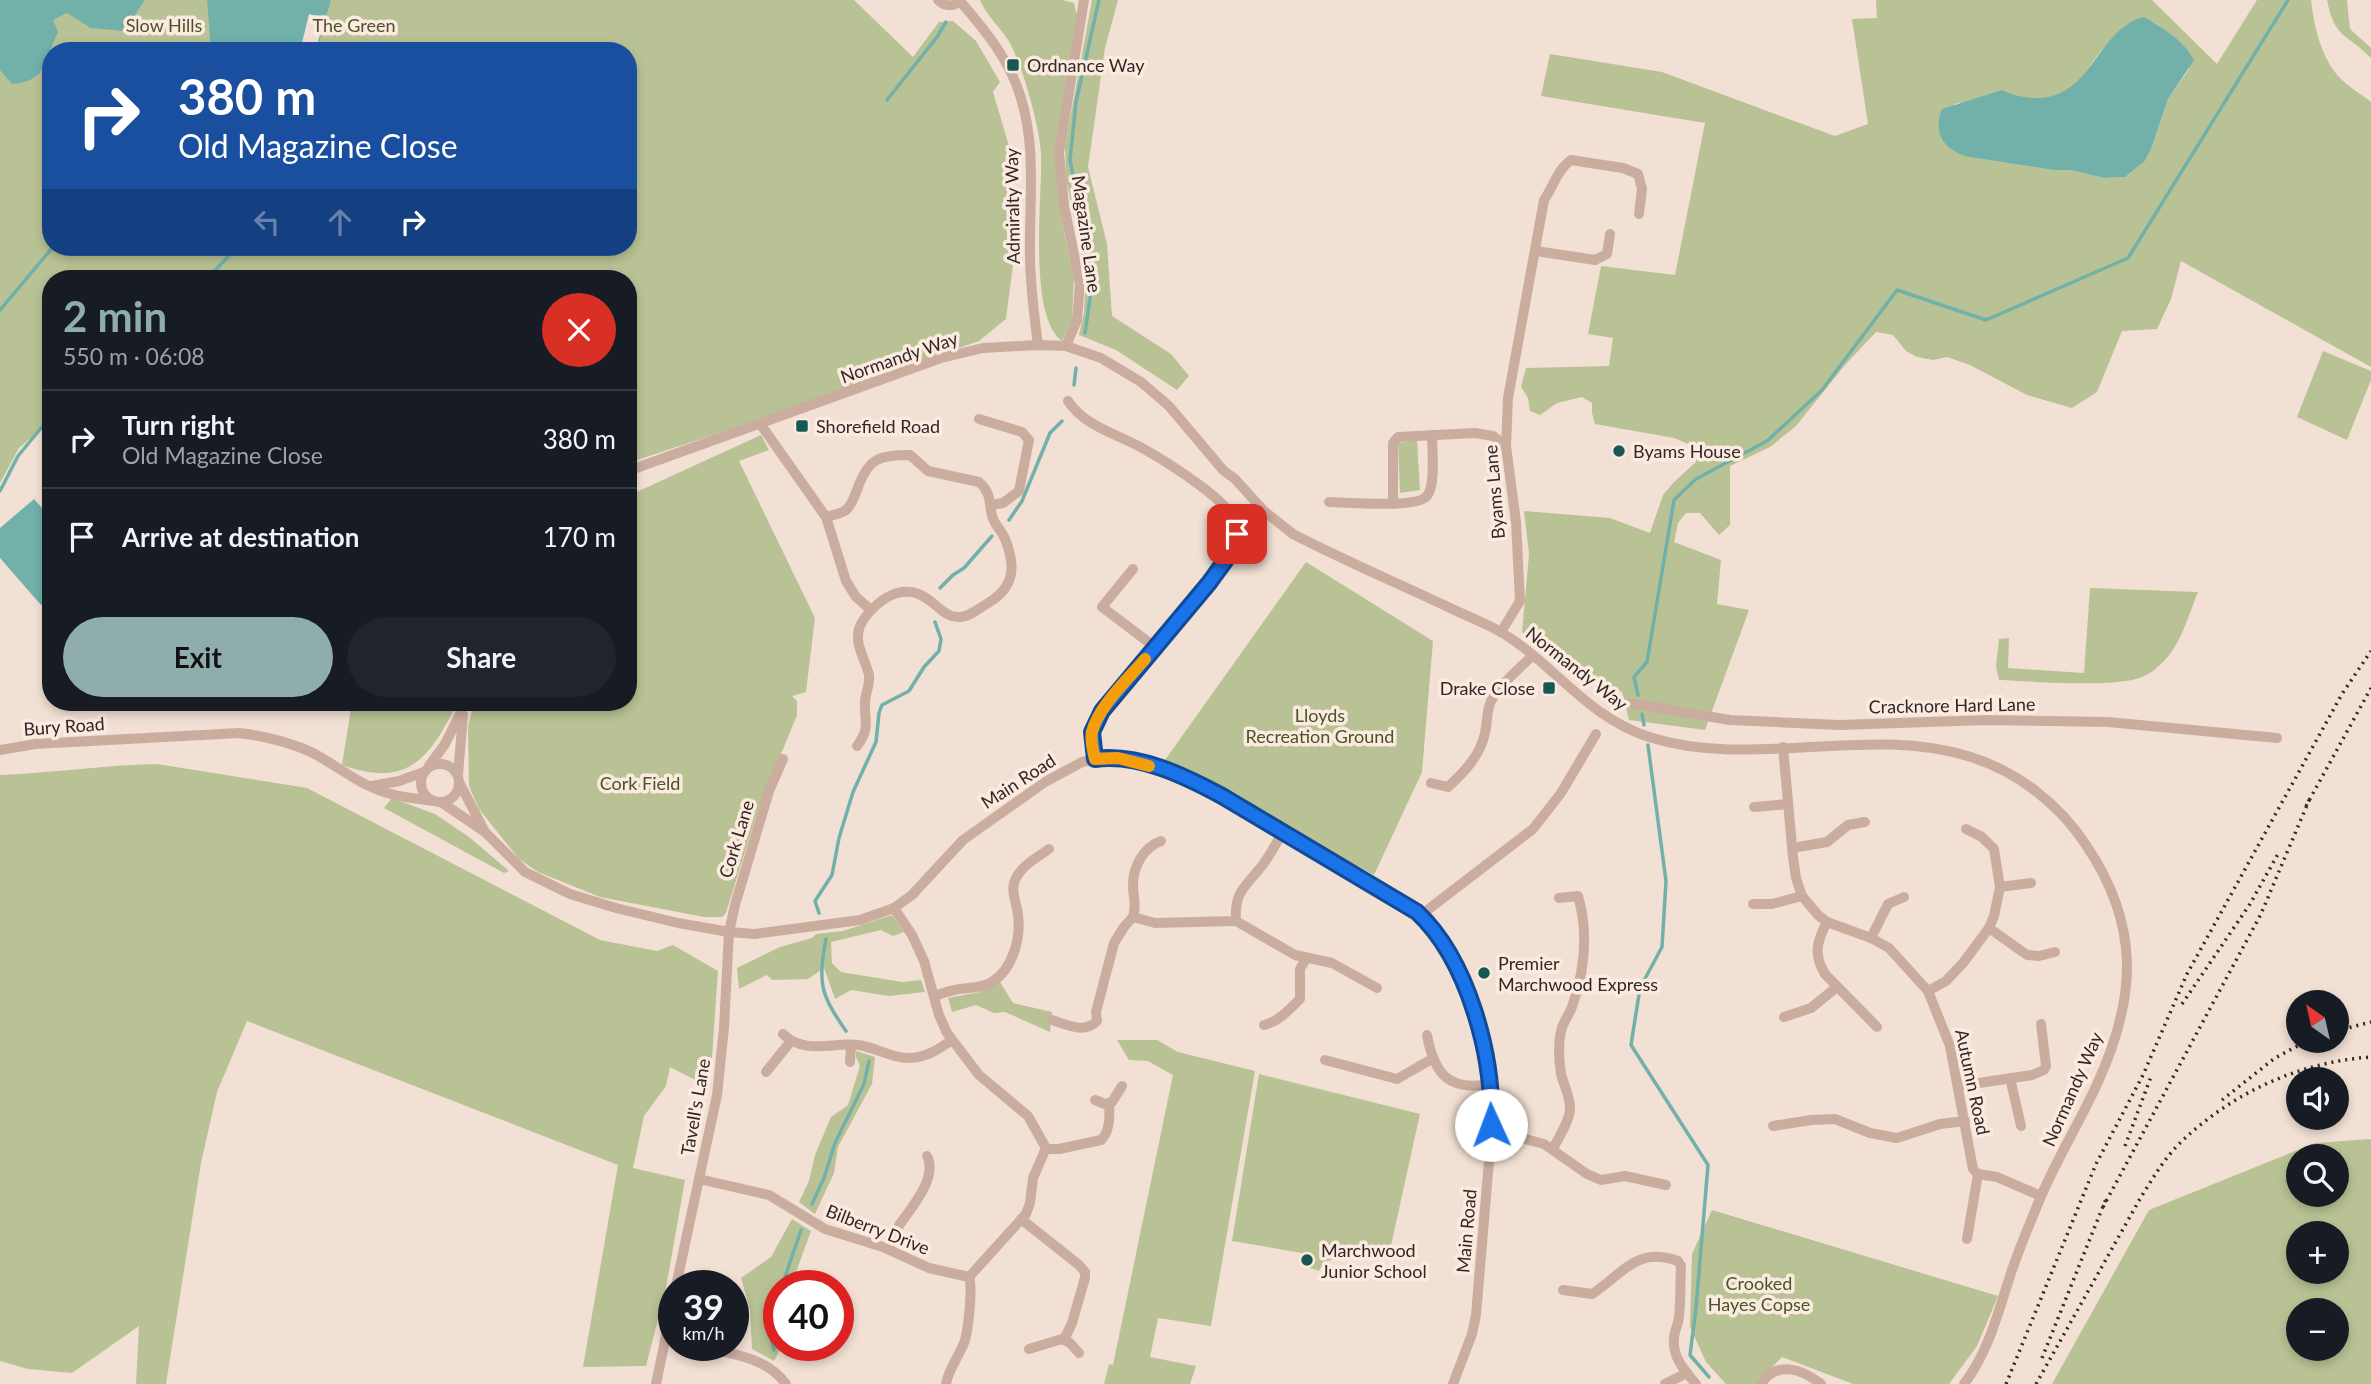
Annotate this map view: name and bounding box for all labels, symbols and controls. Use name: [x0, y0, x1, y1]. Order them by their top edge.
park label: Slow Hills: [126, 14, 202, 36]
park label: The Green: [313, 14, 395, 36]
place label: Ordnance Way: [1027, 54, 1145, 76]
marker: Ordnance Way: [1005, 57, 1021, 73]
text: 380 m: [178, 67, 316, 125]
icon: right: [63, 70, 154, 161]
text: Old Magazine Close: [178, 126, 458, 165]
street label: Admiralty Way: [1000, 147, 1024, 264]
street label: Magazine Lane: [1068, 174, 1106, 294]
icon: left: [248, 203, 286, 241]
icon: ahead: [321, 203, 359, 241]
icon: right: [394, 203, 432, 241]
text: 2 min: [63, 291, 167, 341]
button: close: [542, 293, 616, 367]
street label: Normandy Way: [837, 326, 961, 387]
text: 550 m · 06:08: [63, 342, 205, 370]
text: Turn right: [122, 409, 235, 441]
place label: Shorefield Road: [816, 415, 940, 437]
marker: Shorefield Road: [794, 418, 810, 434]
icon: right: [63, 420, 101, 458]
text: 380 m: [543, 423, 616, 455]
place label: Byams House: [1633, 440, 1741, 462]
text: Old Magazine Close: [122, 441, 323, 469]
marker: Byams House: [1611, 443, 1627, 459]
street label: Byams Lane: [1479, 444, 1509, 540]
pin: [1207, 504, 1267, 564]
icon: arrive: [1218, 515, 1256, 553]
icon: arrive: [63, 518, 101, 556]
text: Arrive at destination: [122, 521, 359, 553]
text: 170 m: [543, 521, 616, 553]
button: Exit: [63, 617, 333, 697]
button: Share: [347, 617, 616, 697]
street label: Normandy Way: [1522, 621, 1633, 715]
place label: Drake Close: [1440, 677, 1535, 699]
marker: Drake Close: [1541, 680, 1557, 696]
street label: Cracknore Hard Lane: [1868, 693, 2036, 717]
park label: Lloyds Recreation Ground: [1246, 704, 1394, 747]
street label: Bury Road: [23, 712, 105, 740]
street label: Main Road: [977, 749, 1059, 813]
park label: Cork Field: [600, 772, 680, 794]
street label: Cork Lane: [714, 797, 758, 881]
place label: Premier Marchwood Express: [1498, 952, 1658, 995]
marker: Premier Marchwood Express: [1476, 965, 1492, 981]
north arrow: [2286, 990, 2348, 1054]
map controls: [2286, 990, 2349, 1361]
street label: Autumn Road: [1951, 1027, 1995, 1137]
street label: Normandy Way: [2037, 1028, 2107, 1150]
street label: Tavell's Lane: [676, 1057, 714, 1157]
button: sound: [2286, 1067, 2349, 1130]
position arrow: [1454, 1088, 1528, 1162]
button: search: [2286, 1144, 2349, 1207]
street label: Main Road: [1451, 1188, 1481, 1274]
street label: Bilberry Drive: [823, 1199, 933, 1259]
button: +: [2286, 1221, 2349, 1284]
place label: Marchwood Junior School: [1321, 1239, 1427, 1282]
marker: Marchwood Junior School: [1299, 1252, 1315, 1268]
speed limit sign: 40: [763, 1270, 854, 1361]
park label: Crooked Hayes Copse: [1708, 1272, 1810, 1315]
text: 39: [683, 1285, 724, 1327]
button: −: [2286, 1298, 2349, 1361]
text: km/h: [682, 1322, 725, 1344]

